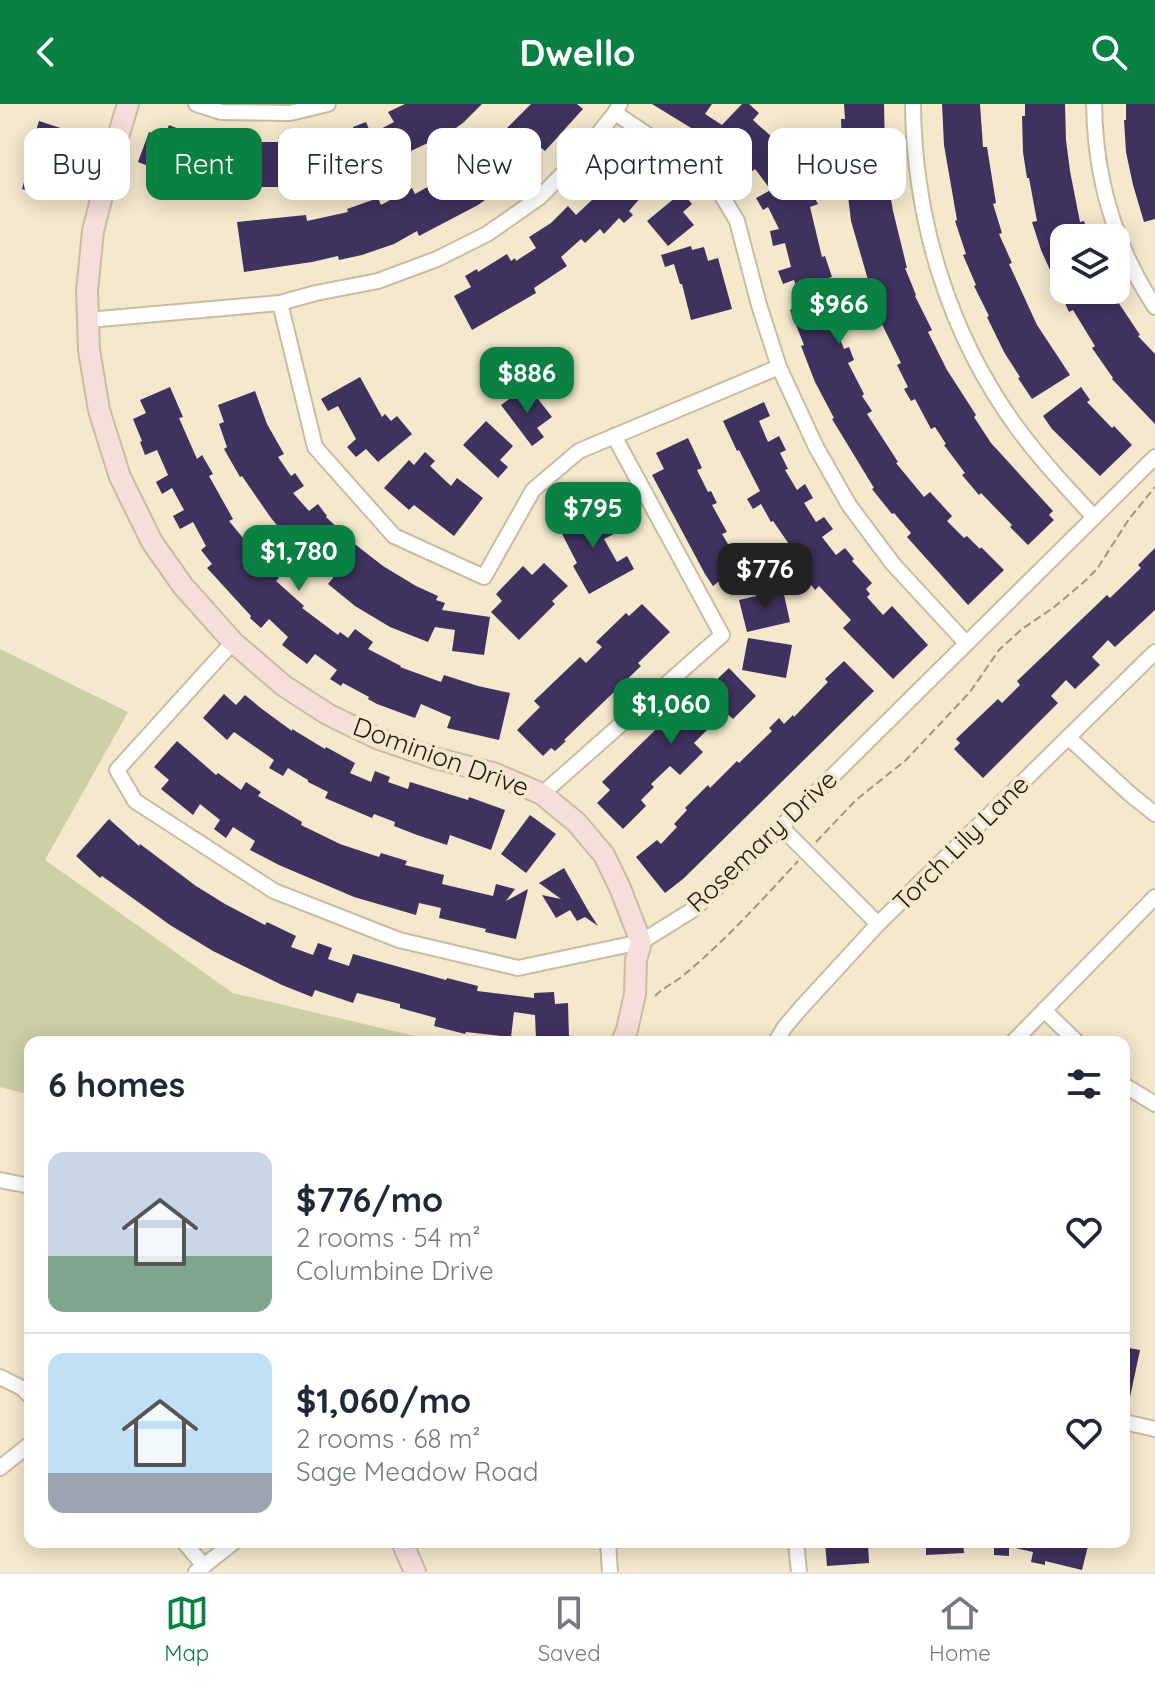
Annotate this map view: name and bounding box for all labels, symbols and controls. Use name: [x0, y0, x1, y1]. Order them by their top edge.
icon: back: [24, 30, 68, 74]
text: Dwello: [519, 30, 636, 75]
icon: search: [1087, 30, 1131, 74]
chip: Buy: [24, 128, 130, 200]
chip: Rent: [146, 128, 262, 200]
chip: Filters: [278, 128, 411, 200]
chip: New: [427, 128, 541, 200]
chip: Apartment: [557, 128, 752, 200]
chip: House: [768, 128, 906, 200]
map controls: [1050, 224, 1130, 304]
button: layers: [1050, 224, 1130, 304]
pin: $966: [792, 278, 886, 346]
text: $966: [809, 287, 869, 320]
pin: $886: [480, 347, 574, 415]
text: $886: [498, 356, 556, 389]
pin: $795: [546, 482, 640, 550]
text: $795: [563, 491, 623, 524]
pin: $1,780: [234, 525, 364, 593]
text: $1,780: [260, 534, 338, 567]
pin: $776: [718, 543, 812, 611]
text: $776: [736, 552, 794, 585]
pin: $1,060: [606, 678, 736, 746]
text: $1,060: [631, 687, 711, 720]
street label: Dominion Drive: [349, 709, 534, 804]
street label: Rosemary Drive: [680, 762, 844, 919]
street label: Torch Lily Lane: [886, 768, 1036, 918]
icon: filters: [1062, 1062, 1106, 1106]
text: 6 homes: [48, 1063, 185, 1106]
text: $776/mo: [296, 1178, 443, 1221]
icon: home: [112, 1184, 208, 1280]
icon: heart: [1062, 1210, 1106, 1254]
text: 2 rooms · 54 m²: [296, 1221, 480, 1254]
text: Columbine Drive: [296, 1254, 494, 1287]
text: $1,060/mo: [296, 1379, 471, 1422]
icon: home: [112, 1385, 208, 1481]
icon: heart: [1062, 1411, 1106, 1455]
text: 2 rooms · 68 m²: [296, 1422, 481, 1455]
text: Sage Meadow Road: [296, 1455, 539, 1488]
tab: Map: [164, 1591, 209, 1667]
tab: Saved: [538, 1591, 600, 1667]
tab: Home: [929, 1591, 991, 1667]

